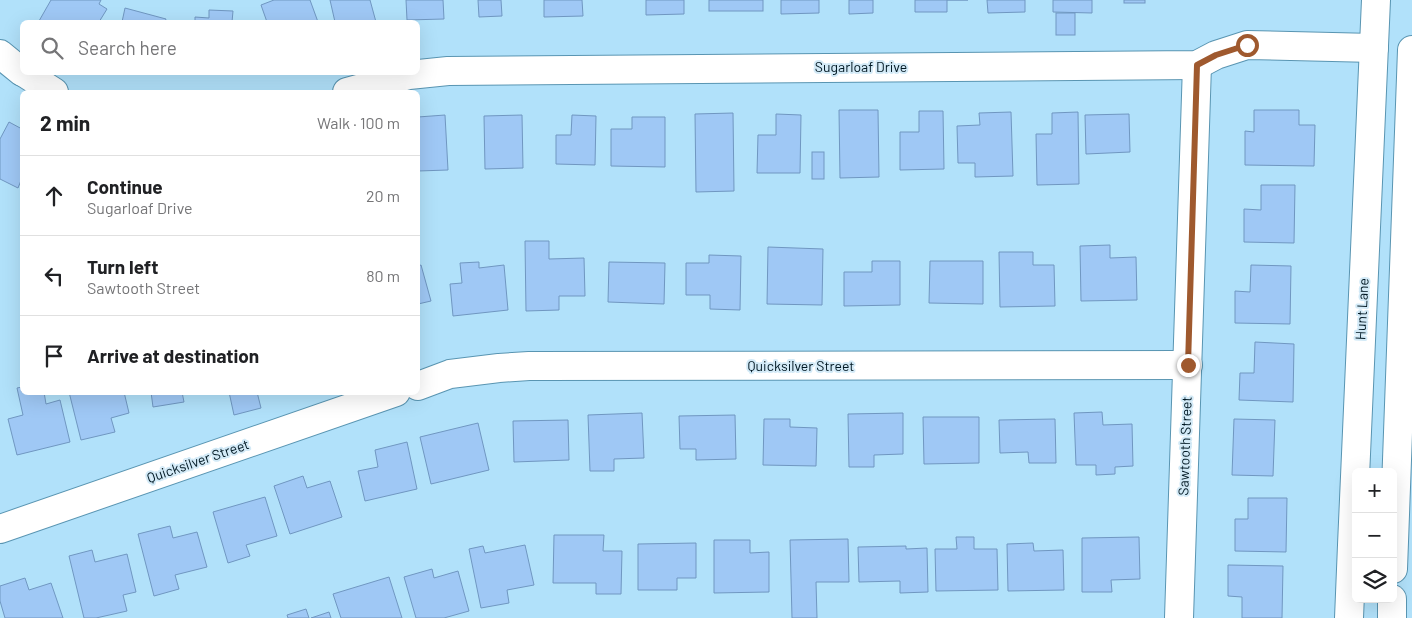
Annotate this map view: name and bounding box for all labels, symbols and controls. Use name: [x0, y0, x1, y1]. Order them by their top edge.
search box: [20, 20, 420, 75]
icon: search: [38, 34, 66, 62]
route start: [1236, 34, 1259, 57]
text: Search here: [78, 36, 177, 59]
street label: Sugarloaf Drive: [815, 58, 907, 75]
text: 2 min: [40, 110, 90, 135]
text: Walk · 100 m: [317, 113, 400, 132]
text: Continue: [87, 175, 163, 198]
icon: ahead: [40, 182, 68, 210]
text: 20 m: [366, 186, 400, 205]
text: Sugarloaf Drive: [87, 198, 193, 217]
text: Turn left: [87, 255, 158, 278]
icon: left: [40, 262, 68, 290]
text: 80 m: [366, 266, 400, 285]
text: Sawtooth Street: [87, 278, 200, 297]
street label: Hunt Lane: [1351, 278, 1372, 340]
icon: arrive: [40, 342, 68, 370]
text: Arrive at destination: [87, 344, 259, 367]
route end: [1177, 354, 1200, 377]
street label: Quicksilver Street: [748, 357, 854, 374]
street label: Sawtooth Street: [1174, 396, 1195, 496]
street label: Quicksilver Street: [145, 435, 251, 486]
map controls: [1352, 468, 1397, 603]
button: +: [1352, 468, 1397, 513]
button: −: [1352, 513, 1397, 558]
button: layers: [1352, 558, 1397, 603]

